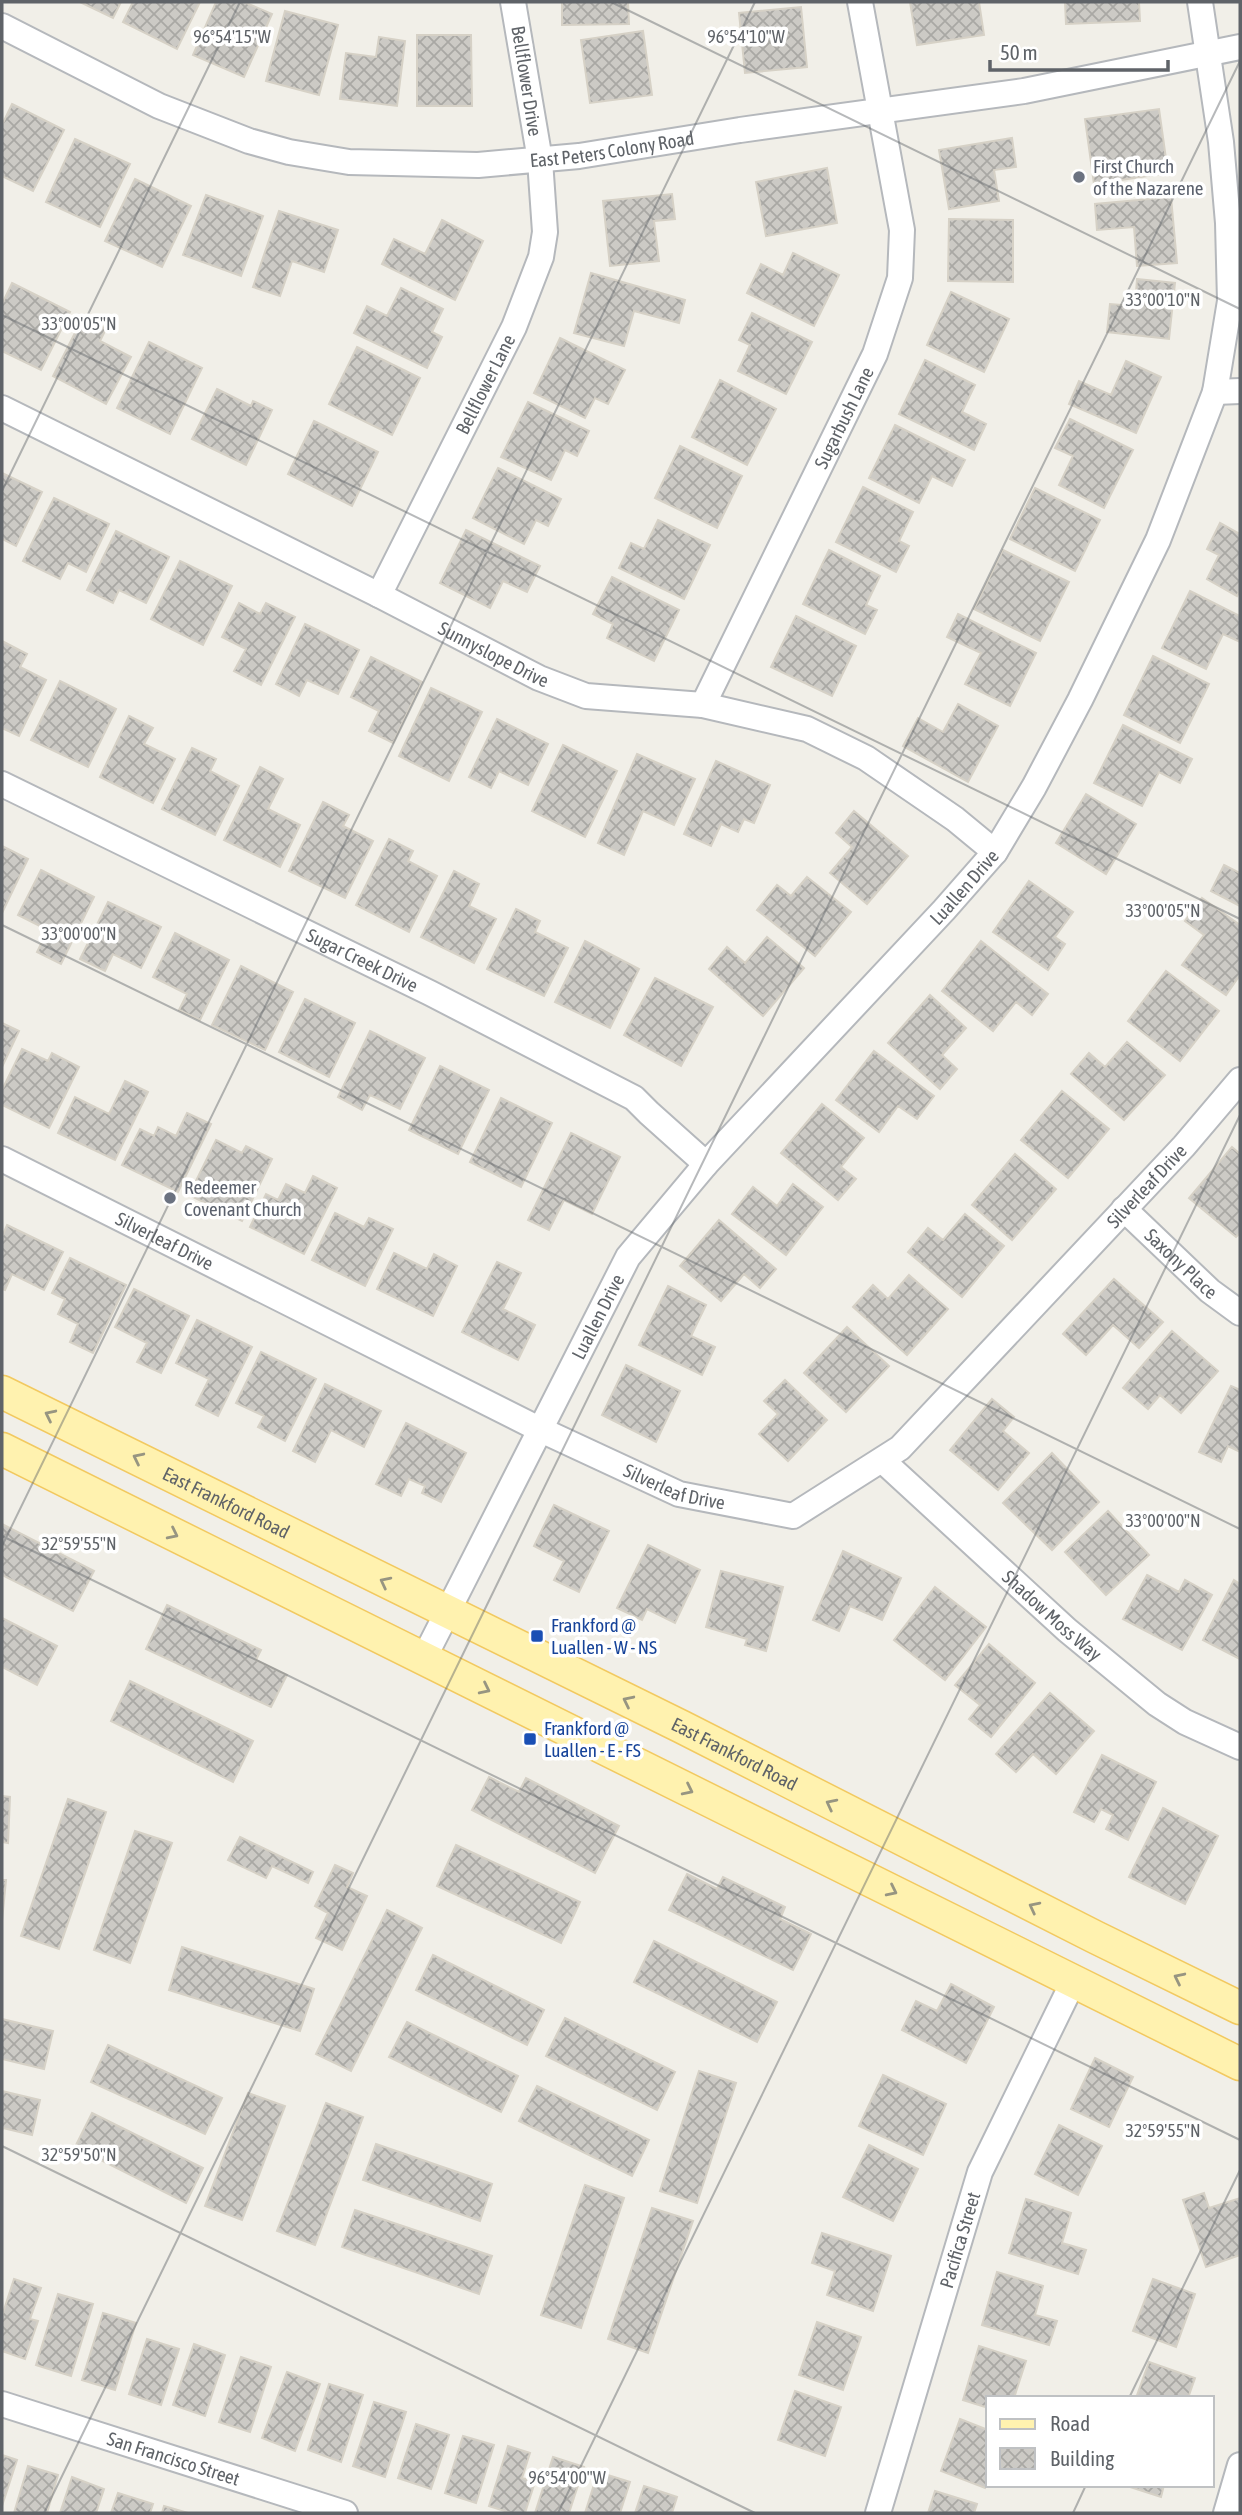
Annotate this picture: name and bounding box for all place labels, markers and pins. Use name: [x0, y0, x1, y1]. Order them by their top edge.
place label: First Church of the Nazarene: [1093, 155, 1204, 199]
marker: First Church of the Nazarene: [1071, 169, 1087, 185]
place label: Redeemer Covenant Church: [184, 1176, 302, 1220]
marker: Redeemer Covenant Church: [162, 1190, 178, 1206]
place label: Frankford @ Luallen - W - NS: [551, 1614, 657, 1658]
marker: Frankford @ Luallen - W - NS: [529, 1628, 545, 1644]
place label: Frankford @ Luallen - E - FS: [544, 1717, 641, 1761]
marker: Frankford @ Luallen - E - FS: [522, 1731, 538, 1747]

